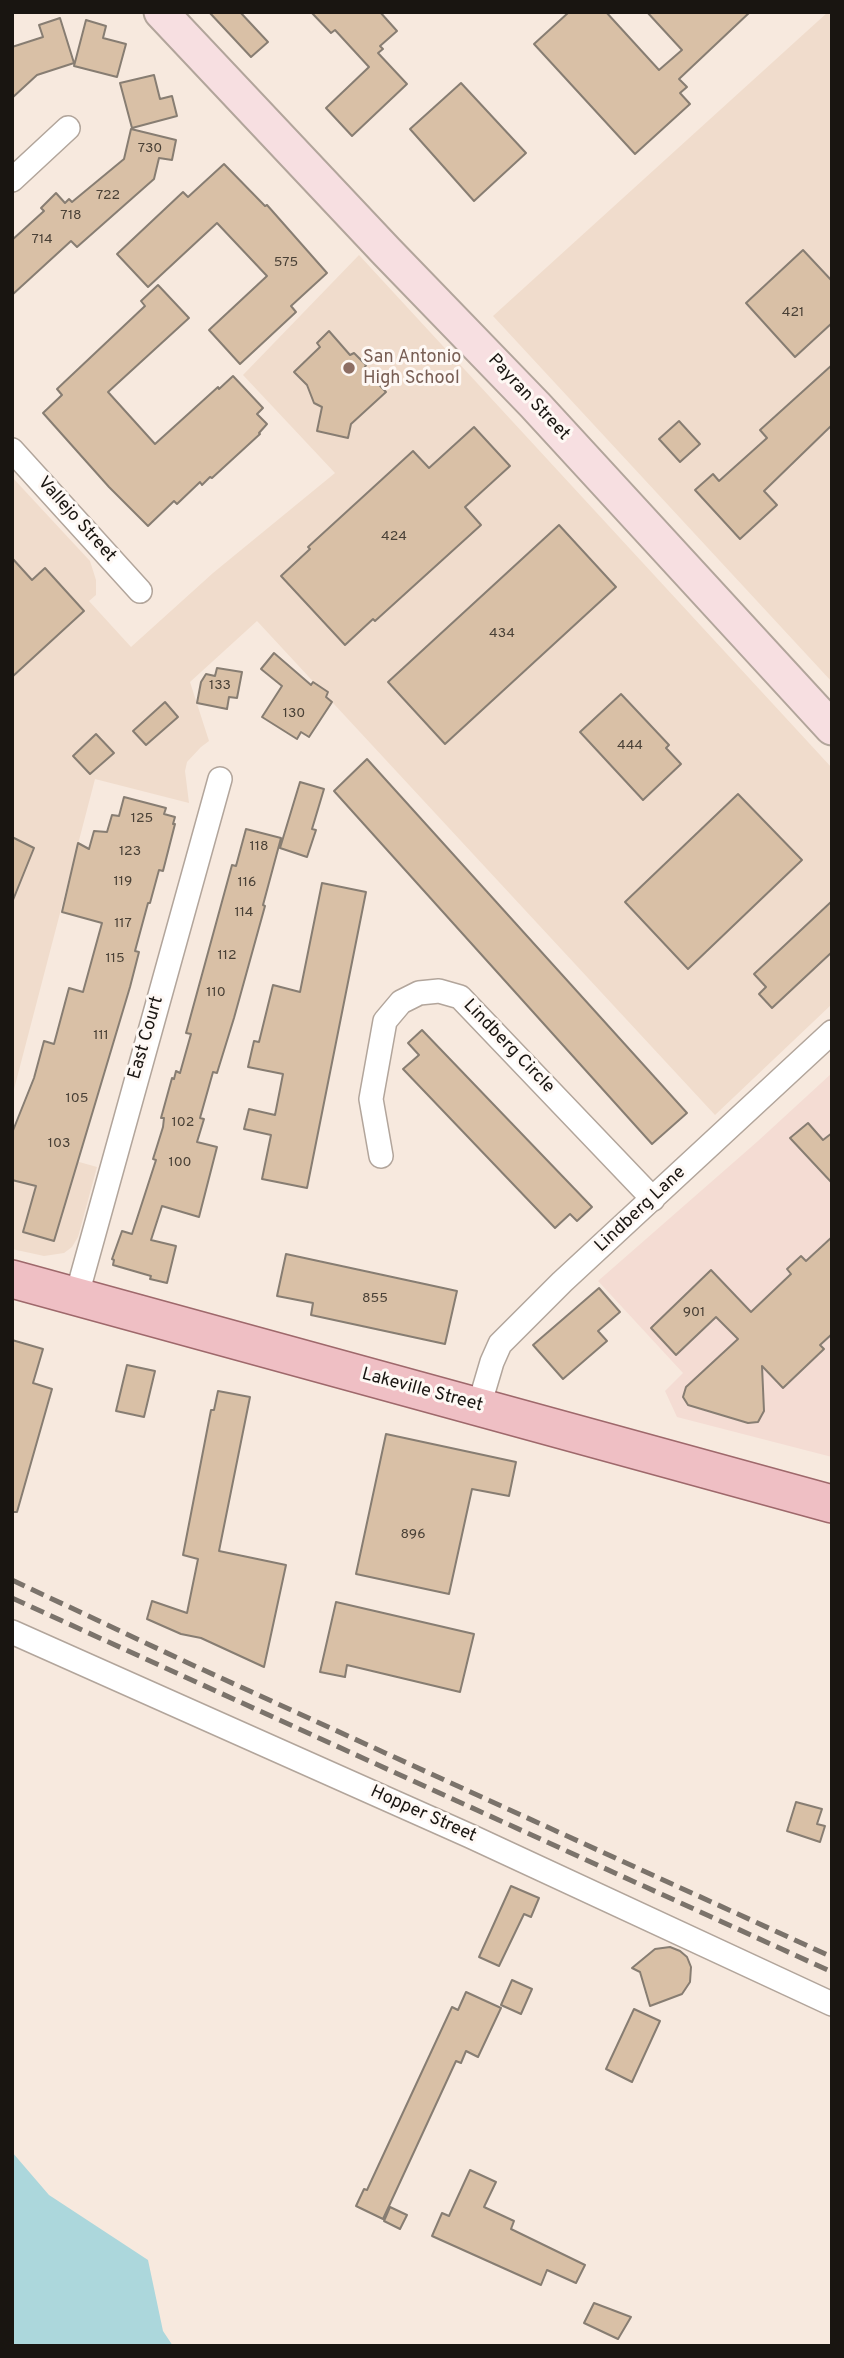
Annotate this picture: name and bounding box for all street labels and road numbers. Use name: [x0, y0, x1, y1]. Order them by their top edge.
street label: Payran Street: [482, 350, 574, 446]
street label: Vallejo Street: [32, 473, 120, 567]
street label: East Court: [125, 994, 169, 1082]
street label: Lindberg Circle: [458, 995, 558, 1099]
street label: Lindberg Lane: [591, 1162, 691, 1258]
street label: Lakeville Street: [359, 1364, 485, 1418]
street label: Hopper Street: [367, 1782, 479, 1848]

